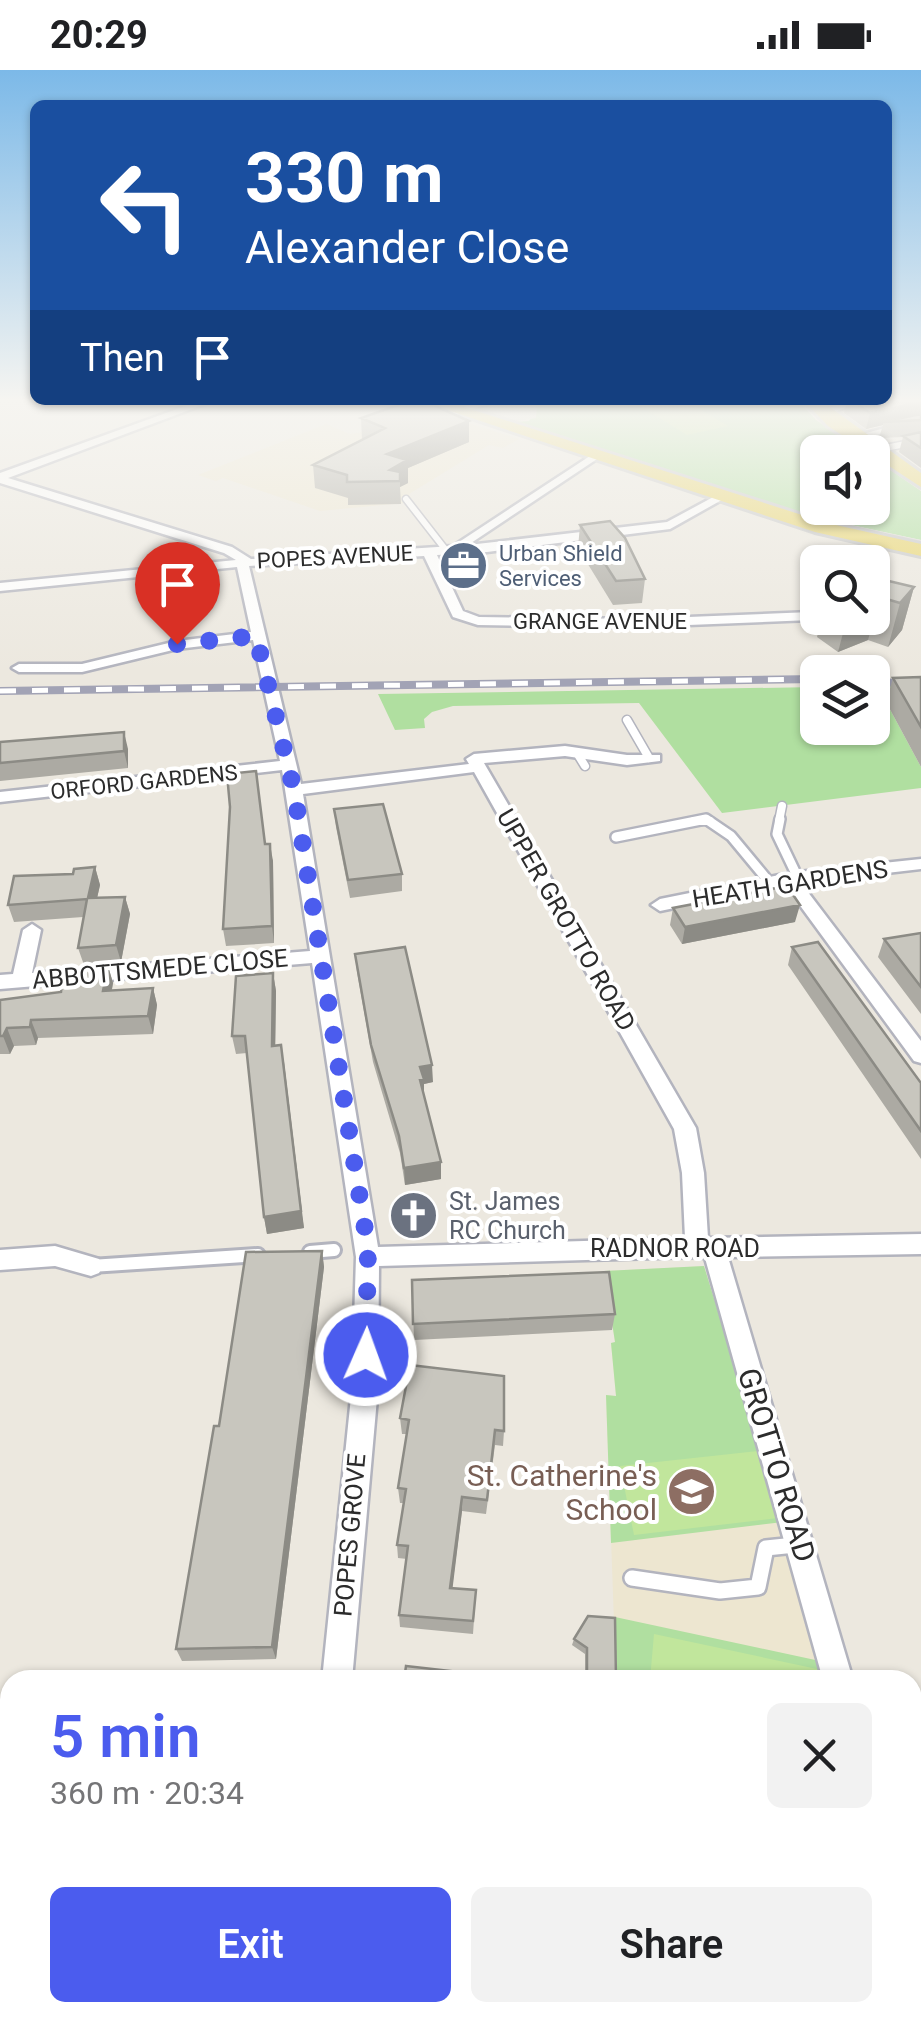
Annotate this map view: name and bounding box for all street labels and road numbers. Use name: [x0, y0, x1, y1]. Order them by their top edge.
street label: POPES AVENUE: [256, 540, 414, 574]
street label: GRANGE AVENUE: [513, 609, 687, 634]
street label: ORFORD GARDENS: [49, 760, 239, 804]
street label: UPPER GROTTO ROAD: [491, 804, 641, 1036]
street label: HEATH GARDENS: [690, 854, 890, 914]
street label: ABBOTTSMEDE CLOSE: [31, 943, 289, 995]
street label: RADNOR ROAD: [590, 1234, 760, 1263]
street label: GROTTO ROAD: [731, 1364, 823, 1566]
street label: POPES GROVE: [328, 1452, 372, 1618]

